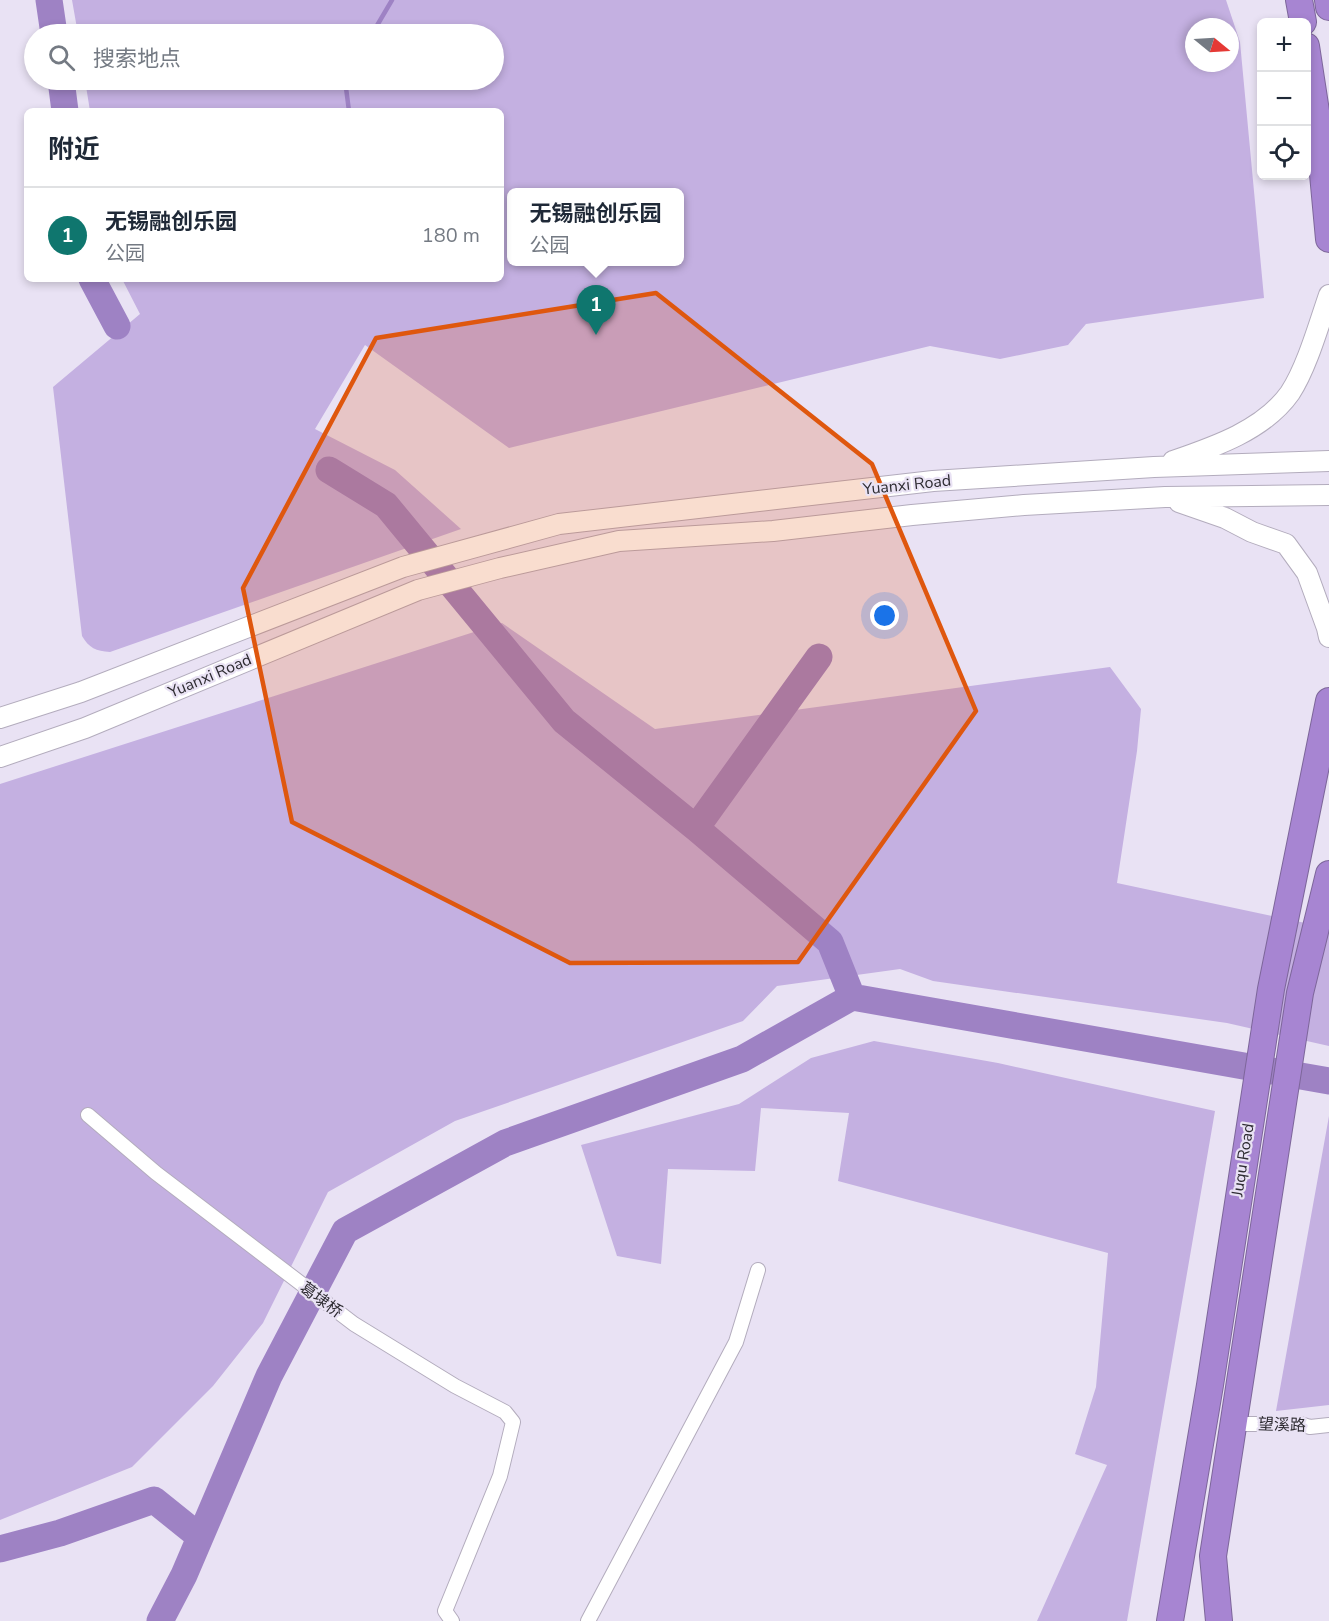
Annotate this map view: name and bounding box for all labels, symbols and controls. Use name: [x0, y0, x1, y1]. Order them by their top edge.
north arrow: [1185, 18, 1239, 72]
map controls: [1257, 18, 1311, 180]
button: +: [1257, 18, 1311, 72]
search box: [24, 24, 504, 90]
icon: search: [45, 41, 78, 74]
text: 搜索地点: [93, 44, 181, 74]
button: −: [1257, 72, 1311, 126]
button: locate: [1257, 126, 1311, 180]
text: 附近: [48, 132, 100, 167]
popup: [507, 188, 684, 266]
text: 无锡融创乐园: [529, 199, 662, 229]
text: 无锡融创乐园: [105, 207, 237, 237]
text: 1: [62, 222, 74, 249]
text: 180 m: [422, 222, 480, 249]
text: 公园: [529, 232, 569, 259]
text: 公园: [105, 240, 145, 267]
pin: 1: [576, 286, 616, 335]
street label: Yuanxi Road: [861, 469, 952, 501]
your location: [870, 601, 899, 630]
street label: Yuanxi Road: [164, 649, 255, 704]
street label: Juqu Road: [1226, 1122, 1260, 1199]
street label: 葛埭桥: [295, 1277, 347, 1323]
street label: 望溪路: [1258, 1413, 1306, 1437]

